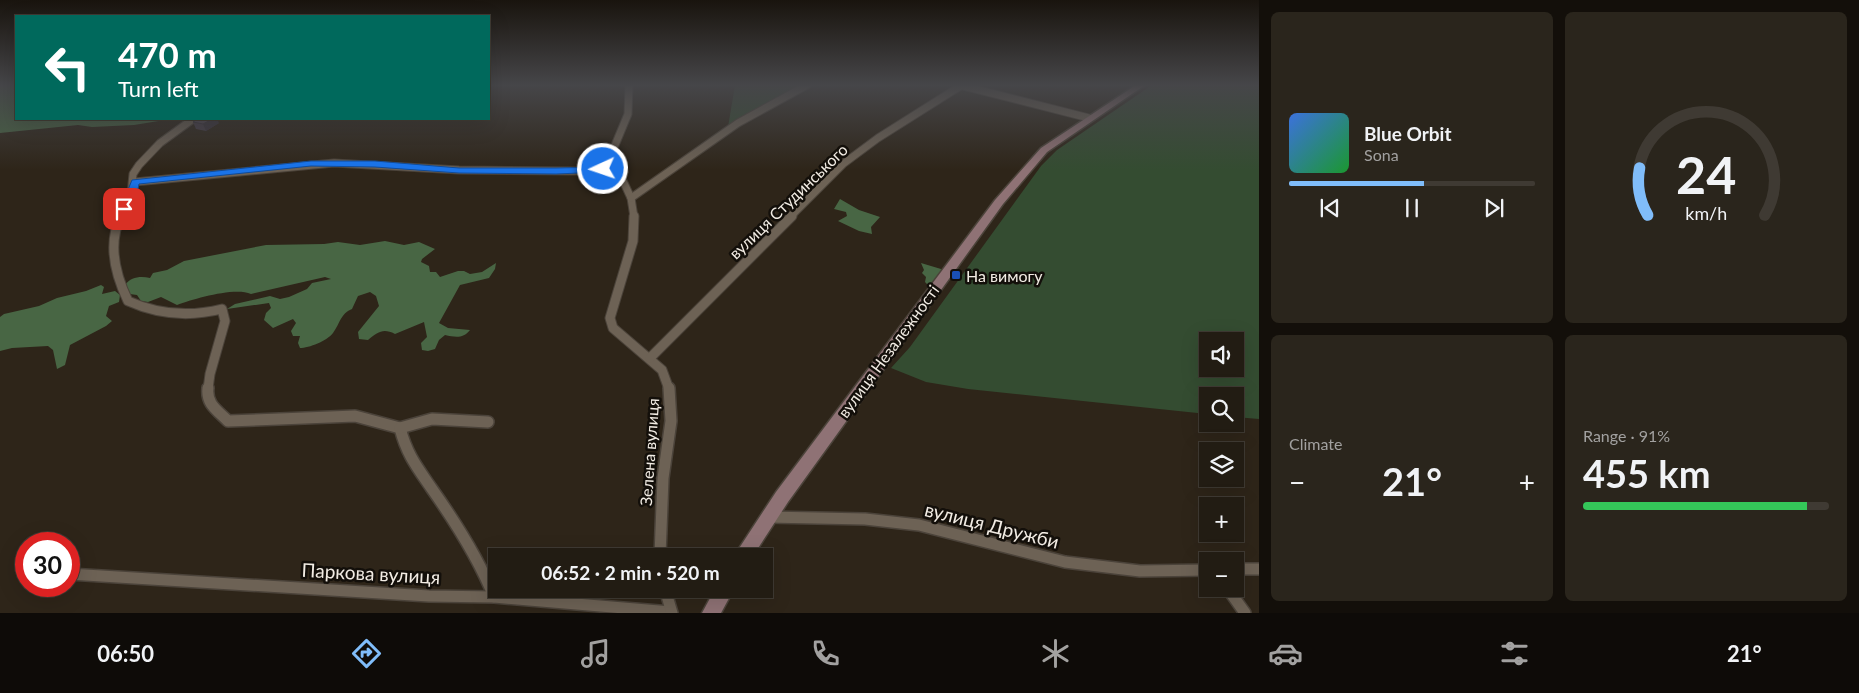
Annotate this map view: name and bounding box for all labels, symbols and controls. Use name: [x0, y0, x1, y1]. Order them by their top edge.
text: 470 m: [118, 33, 217, 75]
icon: left: [35, 35, 100, 100]
text: Turn left: [118, 75, 199, 102]
text: Blue Orbit: [1364, 122, 1452, 145]
street label: вулиця Студинського: [725, 140, 851, 262]
position arrow: [576, 142, 628, 194]
text: 24: [1676, 143, 1736, 205]
text: Sona: [1364, 145, 1399, 164]
pin: [103, 188, 145, 230]
icon: previous: [1316, 194, 1344, 222]
icon: pause: [1398, 194, 1426, 222]
icon: next: [1480, 194, 1508, 222]
icon: arrive: [110, 195, 138, 223]
text: km/h: [1685, 202, 1727, 224]
place label: На вимогу: [966, 266, 1043, 285]
marker: На вимогу: [950, 269, 962, 281]
street label: вулиця Незалежності: [834, 281, 942, 421]
map controls: [1199, 332, 1244, 597]
button: sound: [1199, 332, 1244, 377]
button: search: [1199, 387, 1244, 432]
street label: Зелена вулиця: [636, 398, 662, 506]
text: Range · 91%: [1583, 426, 1670, 445]
text: Climate: [1289, 434, 1342, 453]
button: layers: [1199, 442, 1244, 487]
text: 455 km: [1583, 450, 1711, 496]
text: 21°: [1382, 458, 1442, 504]
text: −: [1289, 465, 1305, 499]
text: +: [1519, 465, 1535, 499]
street label: вулиця Дружби: [922, 497, 1062, 553]
button: +: [1199, 497, 1244, 542]
speed limit sign: 30: [15, 532, 80, 597]
button: −: [1199, 552, 1244, 597]
street label: Паркова вулиця: [301, 558, 441, 588]
text: 06:52 · 2 min · 520 m: [541, 561, 720, 584]
icon: directions: [349, 636, 384, 671]
icon: music: [578, 636, 613, 671]
icon: phone: [808, 636, 843, 671]
icon: climate: [1038, 636, 1073, 671]
icon: car: [1268, 636, 1303, 671]
icon: filters: [1497, 636, 1532, 671]
text: 06:50: [97, 640, 154, 667]
text: 21°: [1727, 640, 1762, 667]

